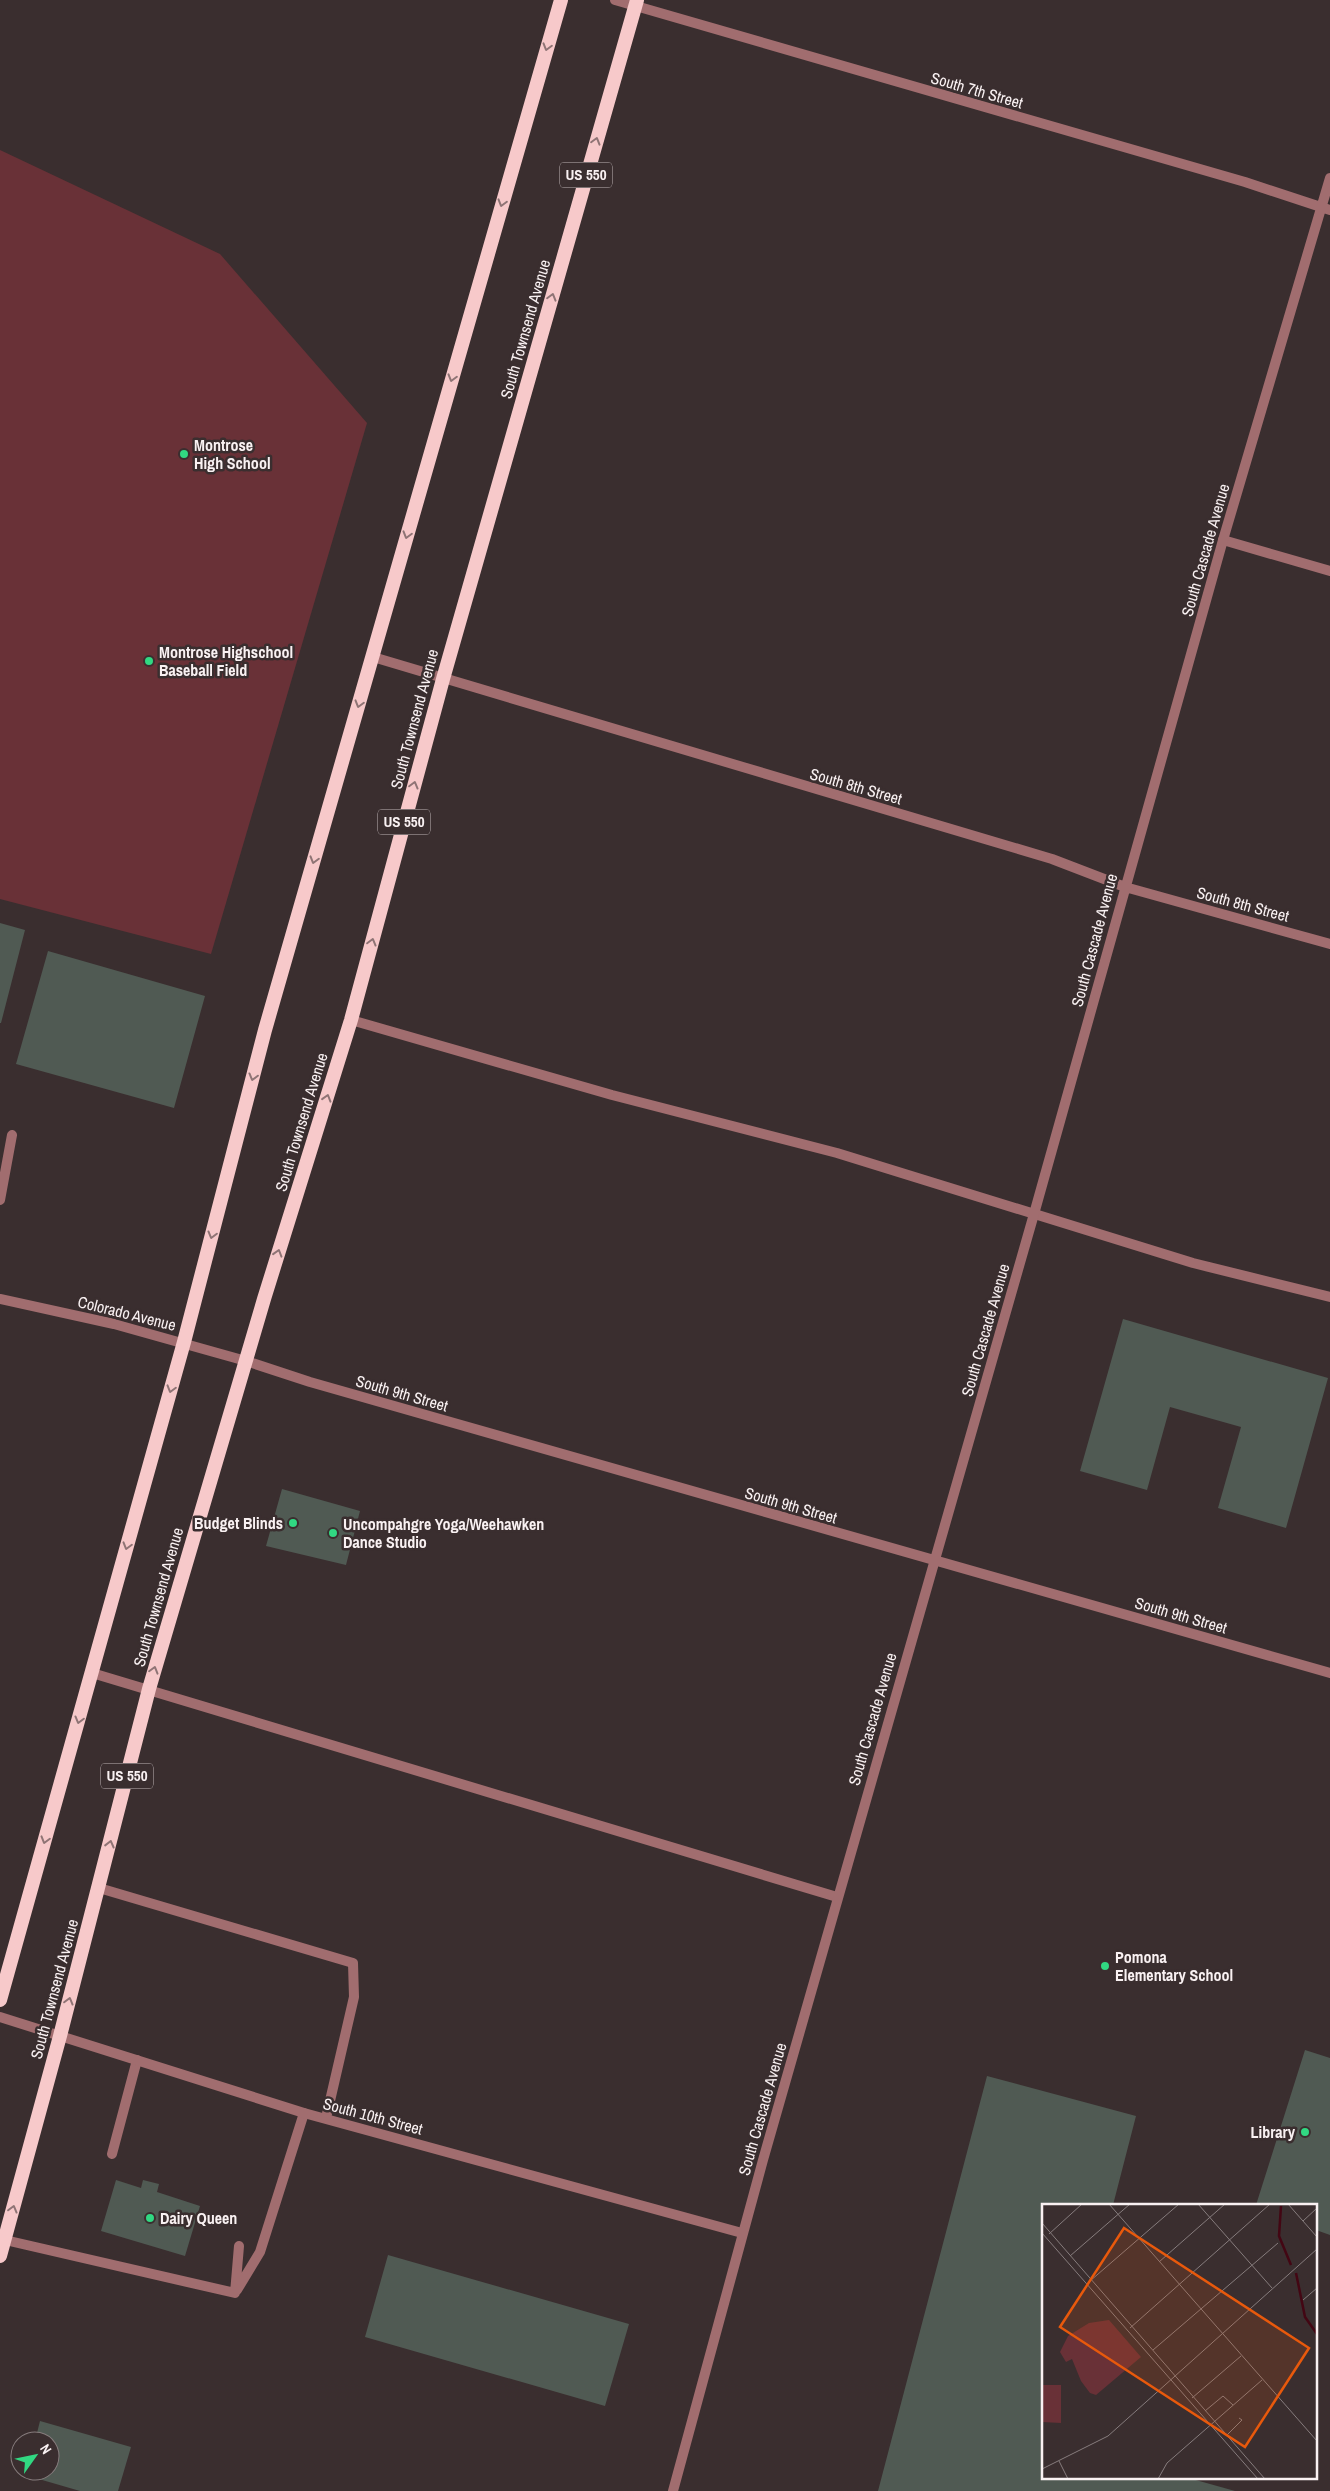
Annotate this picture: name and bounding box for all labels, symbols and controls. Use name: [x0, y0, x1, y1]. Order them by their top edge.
one-way arrow: [543, 42, 553, 50]
street label: South 7th Street: [928, 66, 1026, 114]
one-way arrow: [591, 137, 601, 145]
road number: US 550: [560, 162, 612, 188]
one-way arrow: [497, 198, 508, 207]
street label: South Townsend Avenue: [495, 257, 555, 401]
one-way arrow: [546, 293, 557, 301]
one-way arrow: [447, 374, 457, 382]
place label: Montrose High School: [194, 434, 271, 474]
marker: Montrose High School: [178, 448, 190, 460]
street label: South Cascade Avenue: [1176, 481, 1234, 619]
one-way arrow: [403, 530, 413, 538]
place label: Montrose Highschool Baseball Field: [159, 641, 293, 681]
street label: South Townsend Avenue: [385, 647, 443, 791]
marker: Montrose Highschool Baseball Field: [143, 655, 155, 667]
one-way arrow: [355, 700, 365, 708]
street label: South 8th Street: [807, 762, 905, 810]
one-way arrow: [409, 781, 419, 789]
road number: US 550: [378, 810, 430, 834]
one-way arrow: [310, 856, 320, 864]
street label: South Cascade Avenue: [1066, 871, 1122, 1009]
street label: South 8th Street: [1194, 881, 1292, 927]
one-way arrow: [367, 938, 377, 946]
street label: South Townsend Avenue: [269, 1050, 333, 1194]
one-way arrow: [248, 1073, 259, 1082]
one-way arrow: [321, 1094, 331, 1102]
one-way arrow: [207, 1230, 218, 1239]
one-way arrow: [273, 1249, 283, 1257]
street label: South Cascade Avenue: [956, 1261, 1014, 1399]
street label: Colorado Avenue: [76, 1290, 178, 1336]
street label: South 9th Street: [353, 1369, 451, 1417]
one-way arrow: [167, 1385, 177, 1393]
street label: South 9th Street: [742, 1481, 840, 1529]
place label: Budget Blinds: [194, 1512, 283, 1534]
place label: Uncompahgre Yoga/Weehawken Dance Studio: [343, 1513, 544, 1553]
marker: Budget Blinds: [287, 1517, 299, 1529]
street label: South Townsend Avenue: [128, 1525, 188, 1669]
marker: Uncompahgre Yoga/Weehawken Dance Studio: [327, 1527, 339, 1539]
one-way arrow: [123, 1541, 133, 1549]
street label: South 9th Street: [1132, 1591, 1230, 1639]
street label: South Cascade Avenue: [843, 1650, 901, 1788]
one-way arrow: [149, 1666, 159, 1674]
one-way arrow: [74, 1715, 85, 1724]
road number: US 550: [101, 1764, 153, 1788]
one-way arrow: [41, 1836, 51, 1844]
one-way arrow: [104, 1840, 115, 1849]
street label: South Townsend Avenue: [25, 1917, 83, 2061]
place label: Pomona Elementary School: [1115, 1946, 1233, 1986]
marker: Pomona Elementary School: [1099, 1960, 1111, 1972]
one-way arrow: [63, 1997, 74, 2006]
street label: South Cascade Avenue: [733, 2040, 791, 2178]
street label: South 10th Street: [321, 2092, 426, 2140]
place label: Library: [1251, 2121, 1296, 2143]
marker: Library: [1299, 2126, 1311, 2138]
one-way arrow: [7, 2204, 18, 2213]
inset map: [1042, 2204, 1318, 2478]
place label: Dairy Queen: [160, 2207, 237, 2229]
marker: Dairy Queen: [144, 2212, 156, 2224]
north arrow: [10, 2431, 60, 2481]
text: N: [36, 2441, 56, 2457]

